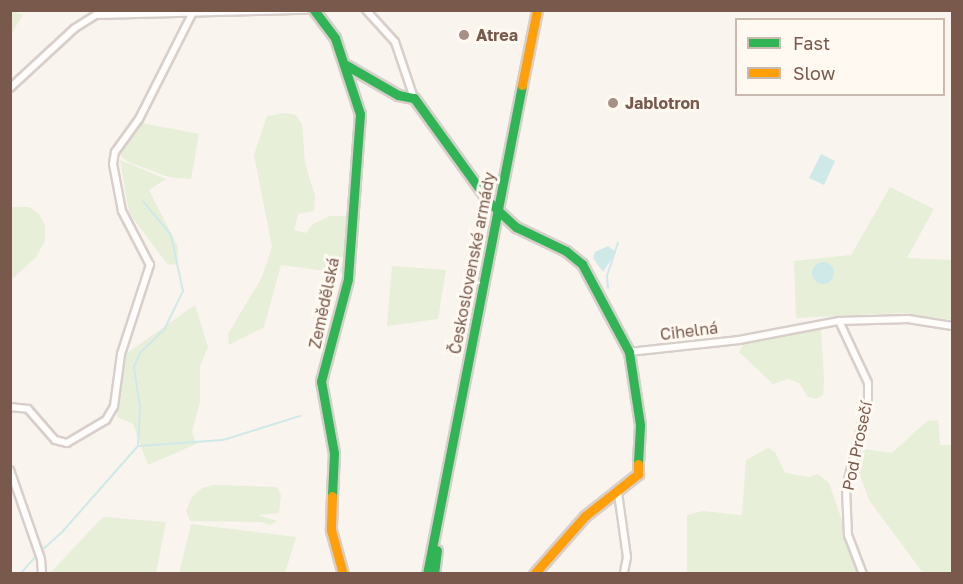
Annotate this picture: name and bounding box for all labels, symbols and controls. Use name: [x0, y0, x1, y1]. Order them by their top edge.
legend: [735, 18, 945, 96]
place label: Atrea: [476, 25, 518, 45]
marker: Atrea: [457, 28, 471, 42]
text: Fast: [793, 32, 830, 54]
text: Slow: [793, 62, 835, 84]
place label: Jablotron: [625, 93, 700, 113]
marker: Jablotron: [606, 96, 620, 110]
street label: Československé armády: [445, 170, 499, 356]
street label: Zemědělská: [305, 256, 343, 350]
street label: Cihelná: [659, 318, 719, 344]
street label: Pod Prosečí: [838, 400, 876, 492]

